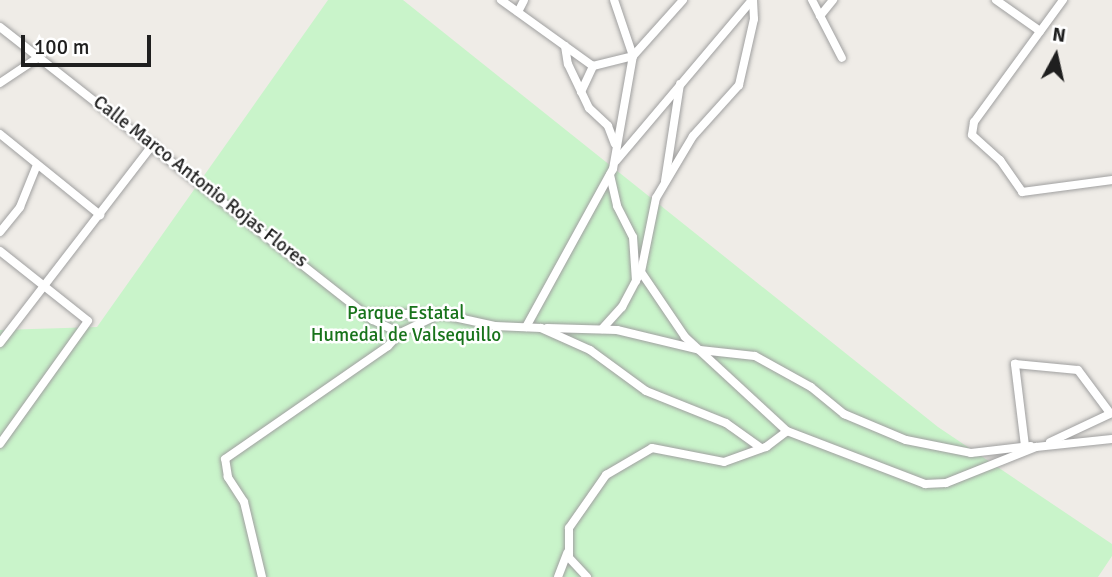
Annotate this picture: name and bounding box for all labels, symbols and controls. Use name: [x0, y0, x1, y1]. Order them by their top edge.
scale bar: [24, 21, 154, 65]
north arrow: [1021, 21, 1091, 91]
text: N: [1051, 22, 1067, 48]
text: 100 m: [34, 34, 89, 60]
street label: Calle Marco Antonio Rojas Flores: [88, 91, 312, 273]
park label: Parque Estatal Humedal de Valsequillo: [311, 303, 501, 347]

